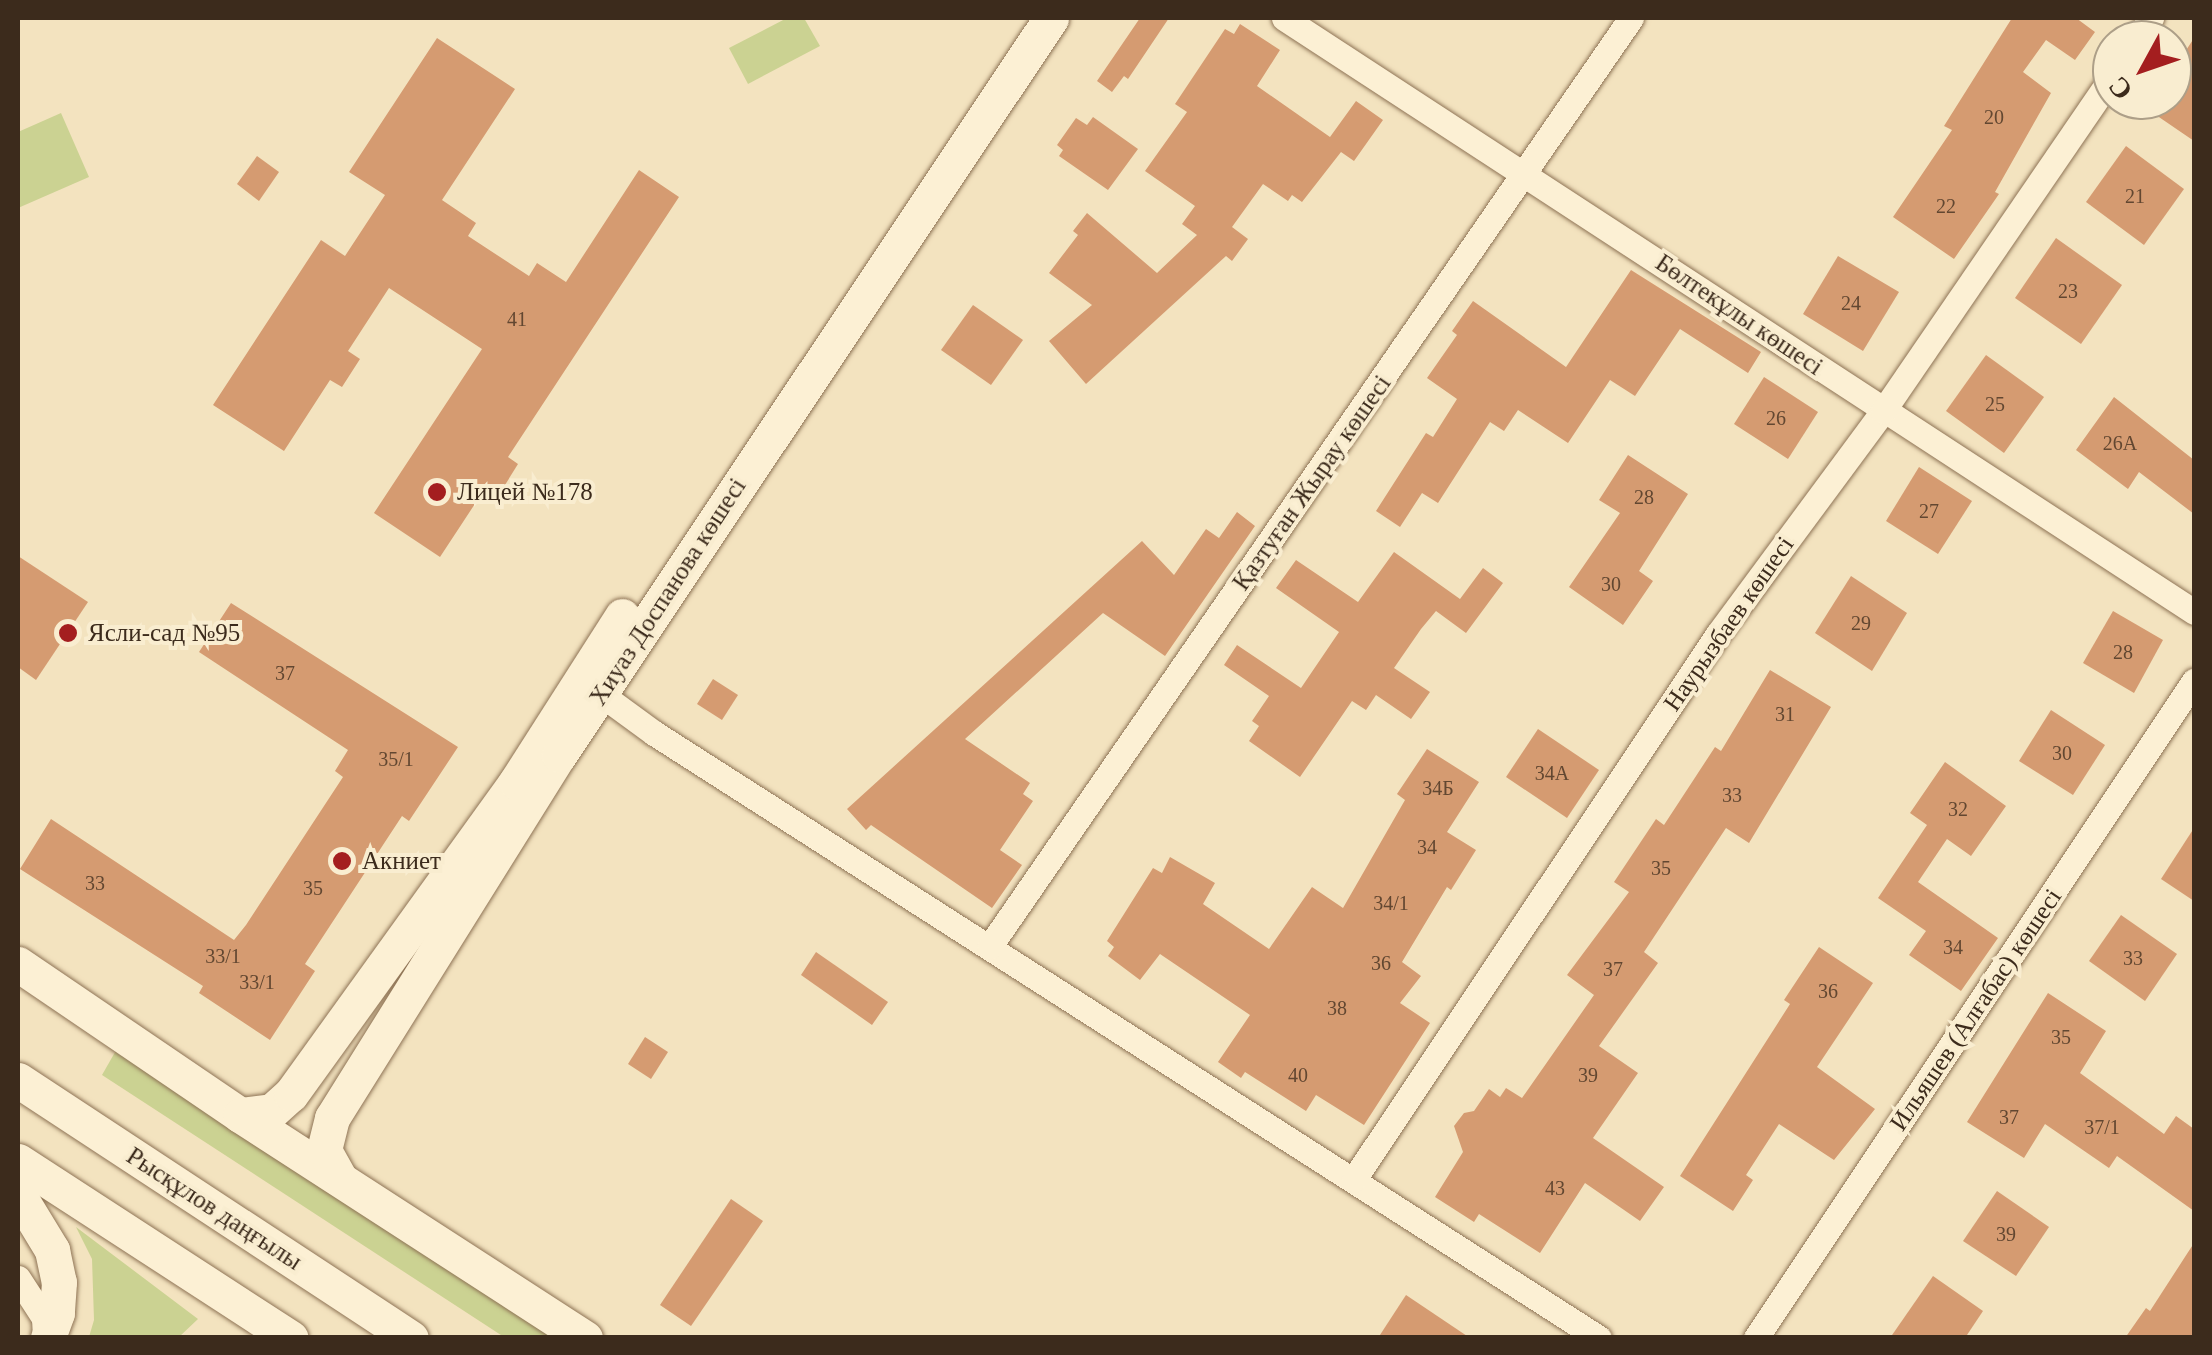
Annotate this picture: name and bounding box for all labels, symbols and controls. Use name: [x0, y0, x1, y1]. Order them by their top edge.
north arrow: [2092, 20, 2192, 120]
text: С: [2102, 71, 2139, 106]
house number: 20: [1984, 105, 2004, 129]
house number: 21: [2125, 184, 2145, 208]
house number: 22: [1936, 194, 1956, 218]
street label: Бөлтекұлы көшесі: [1650, 248, 1828, 382]
house number: 23: [2058, 279, 2078, 303]
house number: 24: [1841, 291, 1861, 315]
house number: 41: [507, 307, 527, 331]
street label: Қазтуған Жырау көшесі: [1226, 370, 1398, 596]
house number: 25: [1985, 392, 2005, 416]
house number: 26: [1766, 406, 1786, 430]
house number: 26А: [2103, 431, 2137, 455]
street label: Хиуаз Доспанова көшесі: [583, 473, 753, 711]
place label: Лицей №178: [457, 477, 593, 507]
marker: Лицей №178: [426, 481, 448, 503]
house number: 28: [1634, 485, 1654, 509]
house number: 27: [1919, 499, 1939, 523]
street label: Наурызбаев көшесі: [1658, 531, 1800, 717]
house number: 30: [1601, 572, 1621, 596]
house number: 29: [1851, 611, 1871, 635]
place label: Ясли-сад №95: [88, 618, 240, 648]
marker: Ясли-сад №95: [57, 622, 79, 644]
house number: 28: [2113, 640, 2133, 664]
house number: 37: [275, 661, 295, 685]
house number: 31: [1775, 702, 1795, 726]
house number: 30: [2052, 741, 2072, 765]
house number: 35/1: [378, 747, 414, 771]
house number: 34А: [1535, 761, 1569, 785]
house number: 34Б: [1422, 776, 1454, 800]
house number: 33: [1722, 783, 1742, 807]
house number: 32: [1948, 797, 1968, 821]
house number: 34: [1417, 835, 1437, 859]
place label: Акниет: [362, 846, 441, 876]
marker: Акниет: [331, 850, 353, 872]
house number: 35: [1651, 856, 1671, 880]
house number: 33: [85, 871, 105, 895]
house number: 35: [303, 876, 323, 900]
street label: Ильяшев (Алғабас) көшесі: [1884, 883, 2068, 1137]
house number: 34/1: [1373, 891, 1409, 915]
house number: 34: [1943, 935, 1963, 959]
house number: 33/1: [205, 944, 241, 968]
house number: 33: [2123, 946, 2143, 970]
house number: 36: [1371, 951, 1391, 975]
house number: 37: [1603, 957, 1623, 981]
house number: 33/1: [239, 970, 275, 994]
house number: 36: [1818, 979, 1838, 1003]
house number: 38: [1327, 996, 1347, 1020]
house number: 35: [2051, 1025, 2071, 1049]
house number: 40: [1288, 1063, 1308, 1087]
house number: 39: [1578, 1063, 1598, 1087]
house number: 37: [1999, 1105, 2019, 1129]
house number: 37/1: [2084, 1115, 2120, 1139]
street label: Рысқұлов даңғылы: [121, 1141, 307, 1277]
house number: 43: [1545, 1176, 1565, 1200]
house number: 39: [1996, 1222, 2016, 1246]

